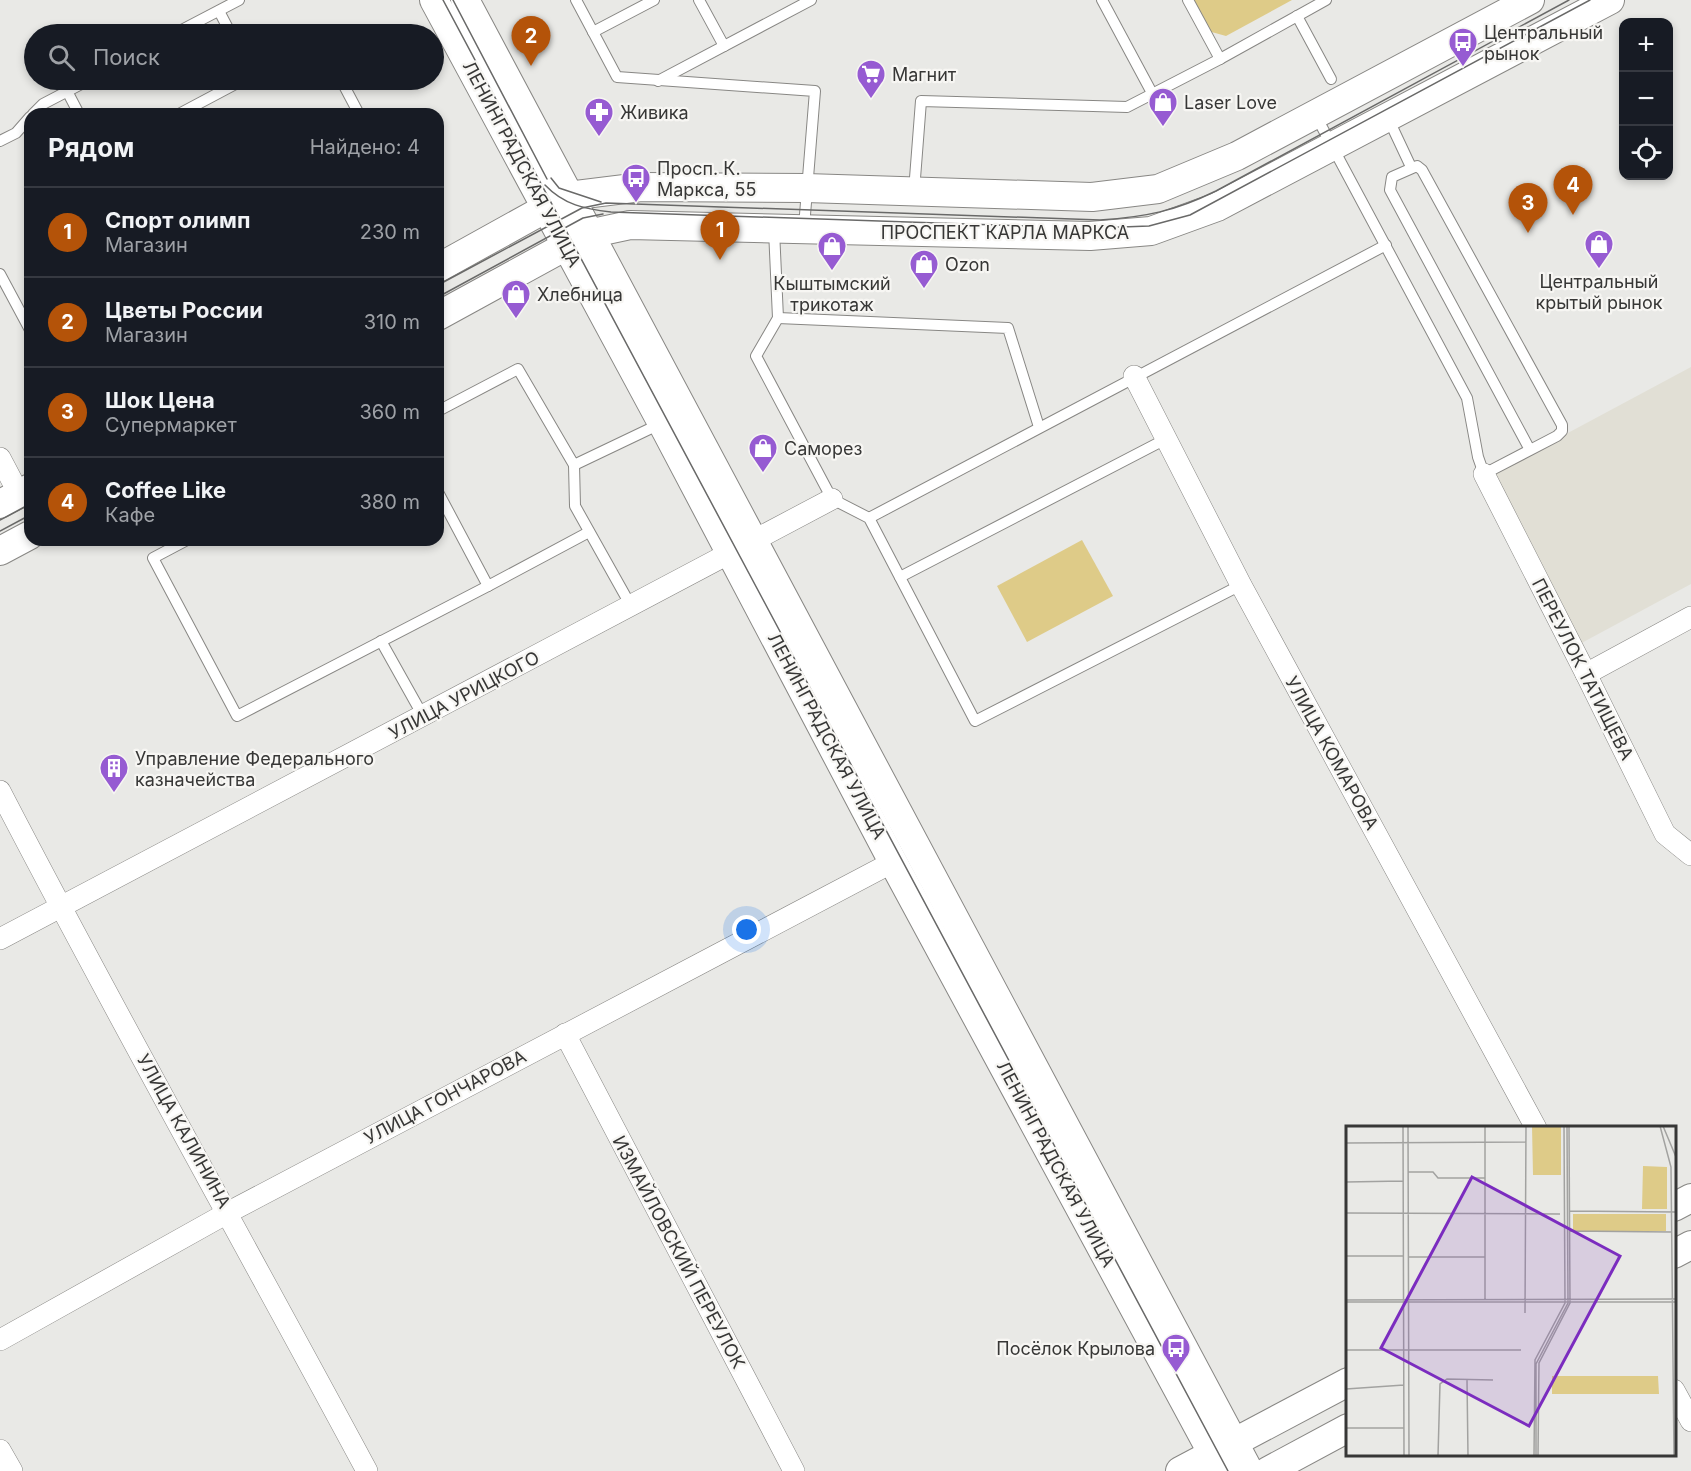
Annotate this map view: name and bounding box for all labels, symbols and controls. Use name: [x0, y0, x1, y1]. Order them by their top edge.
pin: 2: [512, 16, 550, 66]
map controls: [1619, 18, 1673, 180]
button: +: [1619, 18, 1673, 72]
place label: Центральный рынок: [1484, 22, 1603, 64]
search box: [24, 24, 444, 90]
bus stop icon: Центральный рынок: [1447, 26, 1479, 68]
icon: search: [45, 41, 78, 74]
text: Поиск: [93, 44, 160, 70]
street label: ЛЕНИНГРАДСКАЯ УЛИЦА: [459, 57, 585, 271]
supermarket icon: Магнит: [855, 58, 887, 100]
place label: Магнит: [892, 64, 957, 85]
button: −: [1619, 72, 1673, 126]
shop icon: Laser Love: [1147, 86, 1179, 128]
place label: Laser Love: [1184, 92, 1277, 113]
pharmacy icon: Живика: [583, 96, 615, 138]
place label: Живика: [620, 102, 689, 123]
button: locate: [1619, 126, 1673, 180]
text: Рядом: [48, 132, 134, 163]
text: Найдено: 4: [310, 135, 420, 159]
place label: Просп. К. Маркса, 55: [657, 158, 756, 200]
bus stop icon: Просп. К. Маркса, 55: [620, 162, 652, 204]
pin: 4: [1554, 166, 1592, 215]
pin: 3: [1508, 184, 1547, 233]
text: Спорт олимп: [105, 207, 250, 233]
pin: 1: [700, 210, 740, 260]
text: 1: [63, 220, 72, 244]
text: 230 m: [360, 220, 420, 244]
street label: ПРОСПЕКТ КАРЛА МАРКСА: [881, 222, 1129, 243]
shop icon: Центральный крытый рынок: [1583, 228, 1615, 270]
shop icon: Кыштымский трикотаж: [816, 230, 848, 272]
text: Магазин: [105, 233, 188, 257]
shop icon: Ozon: [908, 248, 940, 290]
place label: Ozon: [945, 254, 990, 275]
place label: Центральный крытый рынок: [1535, 271, 1663, 313]
place label: Кыштымский трикотаж: [773, 273, 891, 315]
shop icon: Хлебница: [500, 278, 532, 320]
place label: Хлебница: [537, 284, 623, 305]
text: Цветы России: [105, 297, 263, 323]
text: 2: [61, 310, 74, 334]
text: 310 m: [364, 310, 420, 334]
text: Магазин: [105, 323, 188, 347]
text: Шок Цена: [105, 387, 215, 413]
text: 3: [61, 400, 74, 424]
text: 360 m: [359, 400, 420, 424]
text: Супермаркет: [105, 413, 237, 437]
shop icon: Саморез: [747, 432, 779, 474]
place label: Саморез: [784, 438, 862, 459]
text: Coffee Like: [105, 477, 226, 503]
text: 4: [61, 490, 74, 514]
text: 380 m: [360, 490, 420, 514]
text: Кафе: [105, 503, 155, 527]
street label: ПЕРЕУЛОК ТАТИЩЕВА: [1528, 575, 1638, 763]
street label: ЛЕНИНГРАДСКАЯ УЛИЦА: [764, 629, 890, 843]
street label: УЛИЦА УРИЦКОГО: [385, 647, 543, 743]
street label: УЛИЦА КОМАРОВА: [1281, 673, 1383, 833]
place label: Управление Федерального казначейства: [135, 748, 374, 790]
building icon: Управление Федерального казначейства: [98, 752, 130, 794]
your location: [732, 915, 761, 944]
street label: УЛИЦА ГОНЧАРОВА: [360, 1045, 530, 1149]
street label: УЛИЦА КАЛИНИНА: [133, 1050, 235, 1212]
street label: ЛЕНИНГРАДСКАЯ УЛИЦА: [993, 1057, 1119, 1271]
inset map: [1346, 1126, 1676, 1456]
street label: ИЗМАЙЛОВСКИЙ ПЕРЕУЛОК: [609, 1132, 750, 1372]
bus stop icon: Посёлок Крылова: [1160, 1332, 1192, 1374]
place label: Посёлок Крылова: [996, 1338, 1155, 1359]

